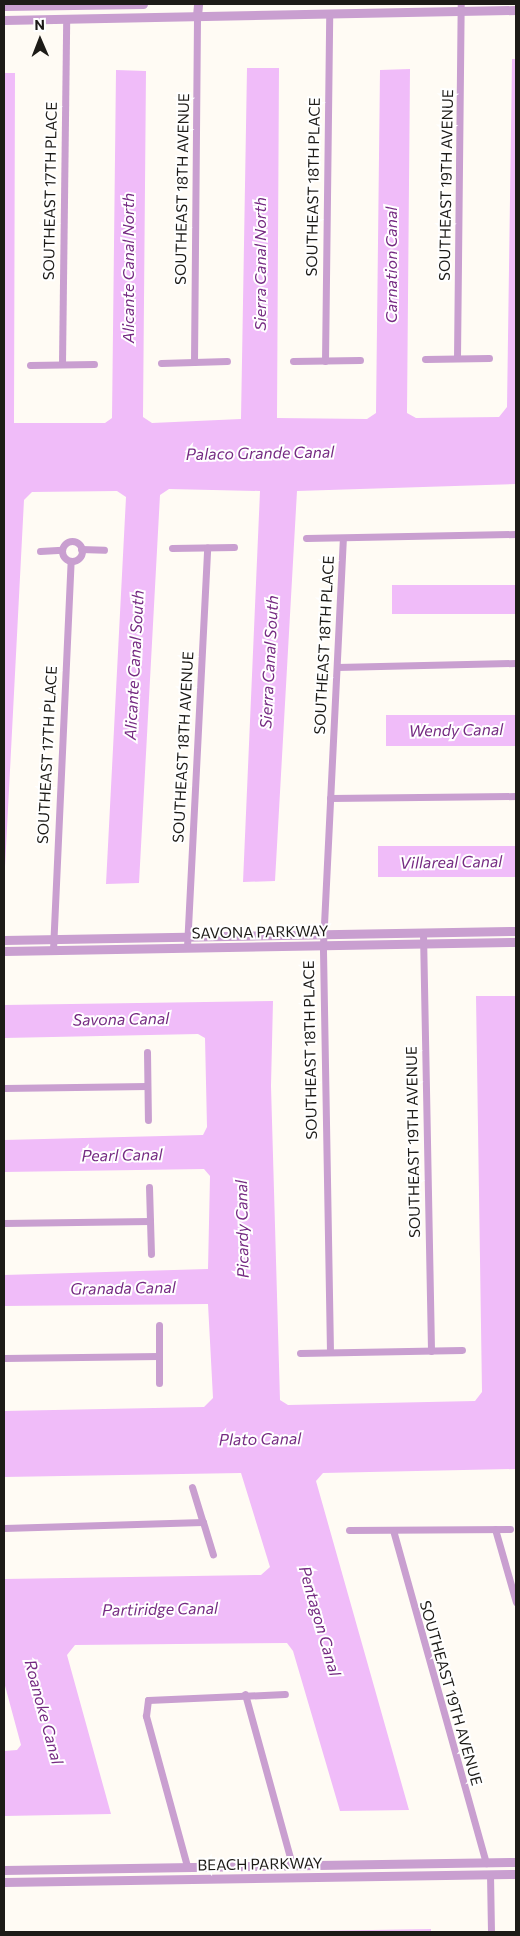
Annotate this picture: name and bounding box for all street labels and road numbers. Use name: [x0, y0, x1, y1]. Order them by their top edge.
street label: SOUTHEAST 19TH AVENUE: [435, 89, 457, 281]
street label: SOUTHEAST 18TH AVENUE: [171, 93, 193, 285]
street label: SOUTHEAST 18TH PLACE: [302, 97, 324, 277]
street label: SOUTHEAST 17TH PLACE: [39, 102, 61, 280]
street label: SOUTHEAST 18TH PLACE: [310, 555, 338, 735]
street label: SOUTHEAST 18TH AVENUE: [169, 651, 197, 843]
street label: SOUTHEAST 17TH PLACE: [33, 665, 61, 845]
street label: SAVONA PARKWAY: [191, 922, 329, 942]
street label: SOUTHEAST 18TH PLACE: [299, 960, 321, 1140]
street label: SOUTHEAST 19TH AVENUE: [402, 1046, 424, 1238]
street label: SOUTHEAST 19TH AVENUE: [416, 1598, 486, 1788]
street label: BEACH PARKWAY: [197, 1854, 323, 1874]

